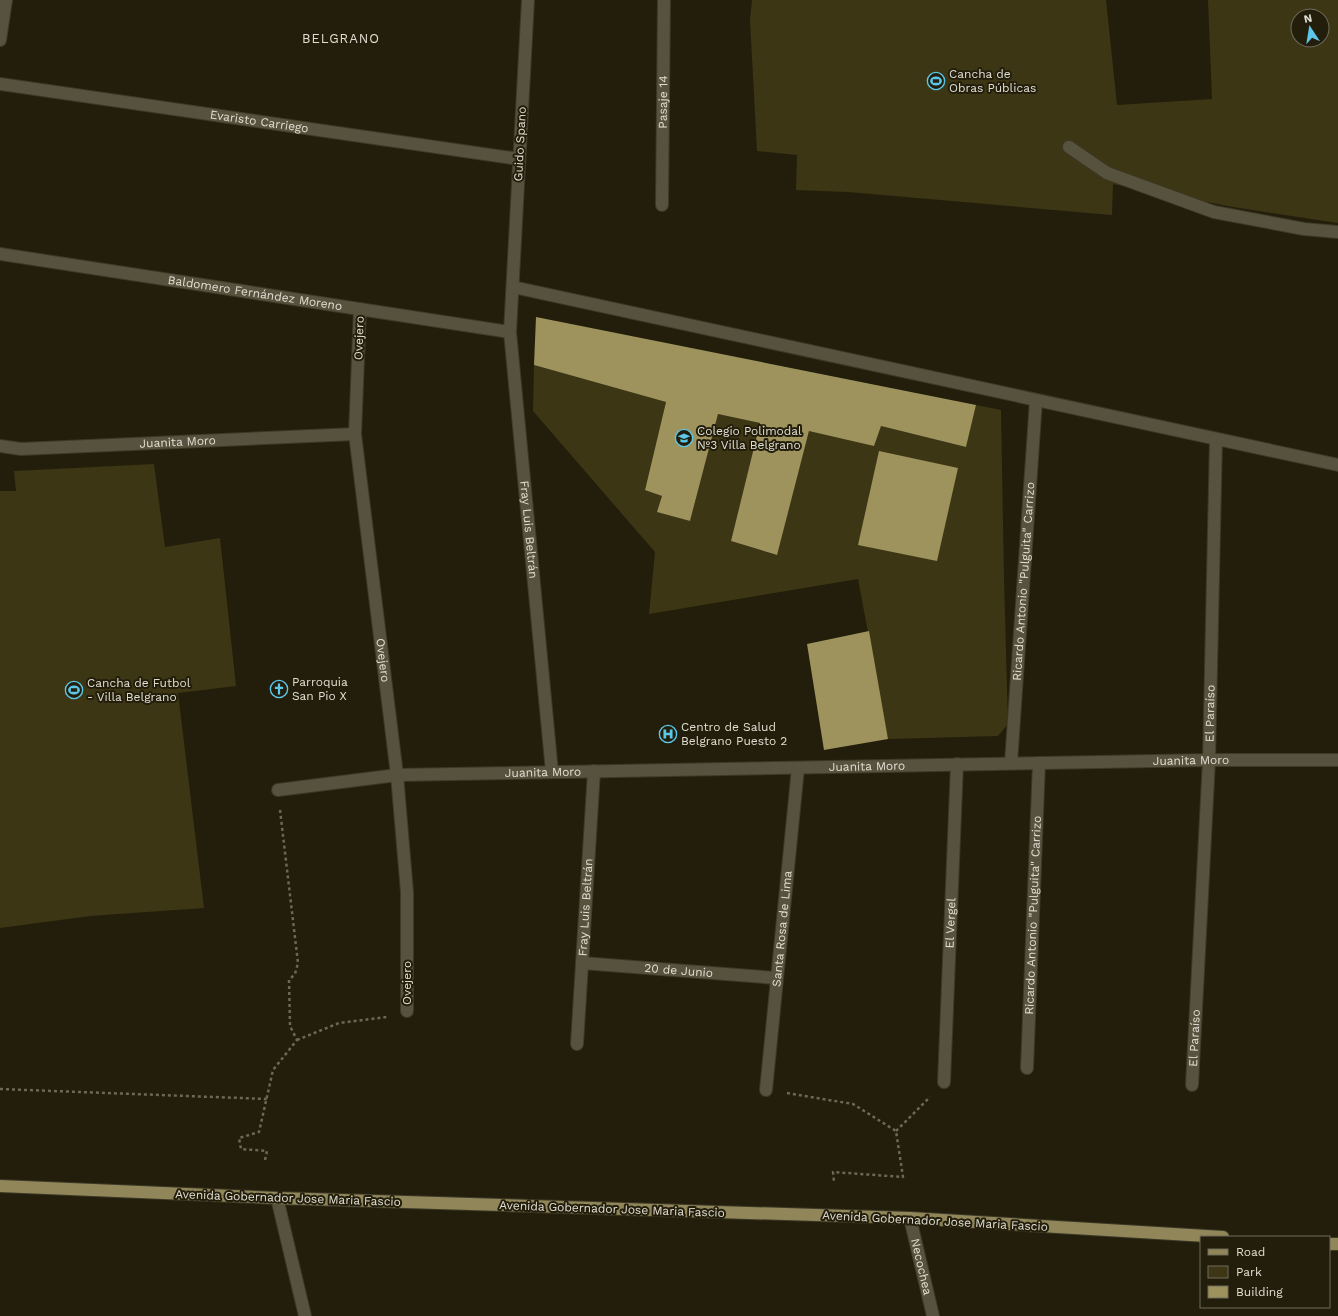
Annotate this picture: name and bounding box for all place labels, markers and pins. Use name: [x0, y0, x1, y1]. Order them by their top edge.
place label: Cancha de Obras Públicas: [949, 67, 1036, 95]
sports icon: Cancha de Obras Públicas: [926, 71, 946, 91]
place label: Colegio Polimodal Nº3 Villa Belgrano: [697, 424, 802, 452]
school or university icon: Colegio Polimodal Nº3 Villa Belgrano: [674, 428, 694, 448]
place label: Parroquia San Pio X: [292, 675, 348, 703]
place label: Cancha de Futbol - Villa Belgrano: [87, 676, 191, 704]
church icon: Parroquia San Pio X: [269, 679, 289, 699]
sports icon: Cancha de Futbol - Villa Belgrano: [64, 680, 84, 700]
place label: Centro de Salud Belgrano Puesto 2: [681, 720, 787, 748]
hospital icon: Centro de Salud Belgrano Puesto 2: [658, 724, 678, 744]

